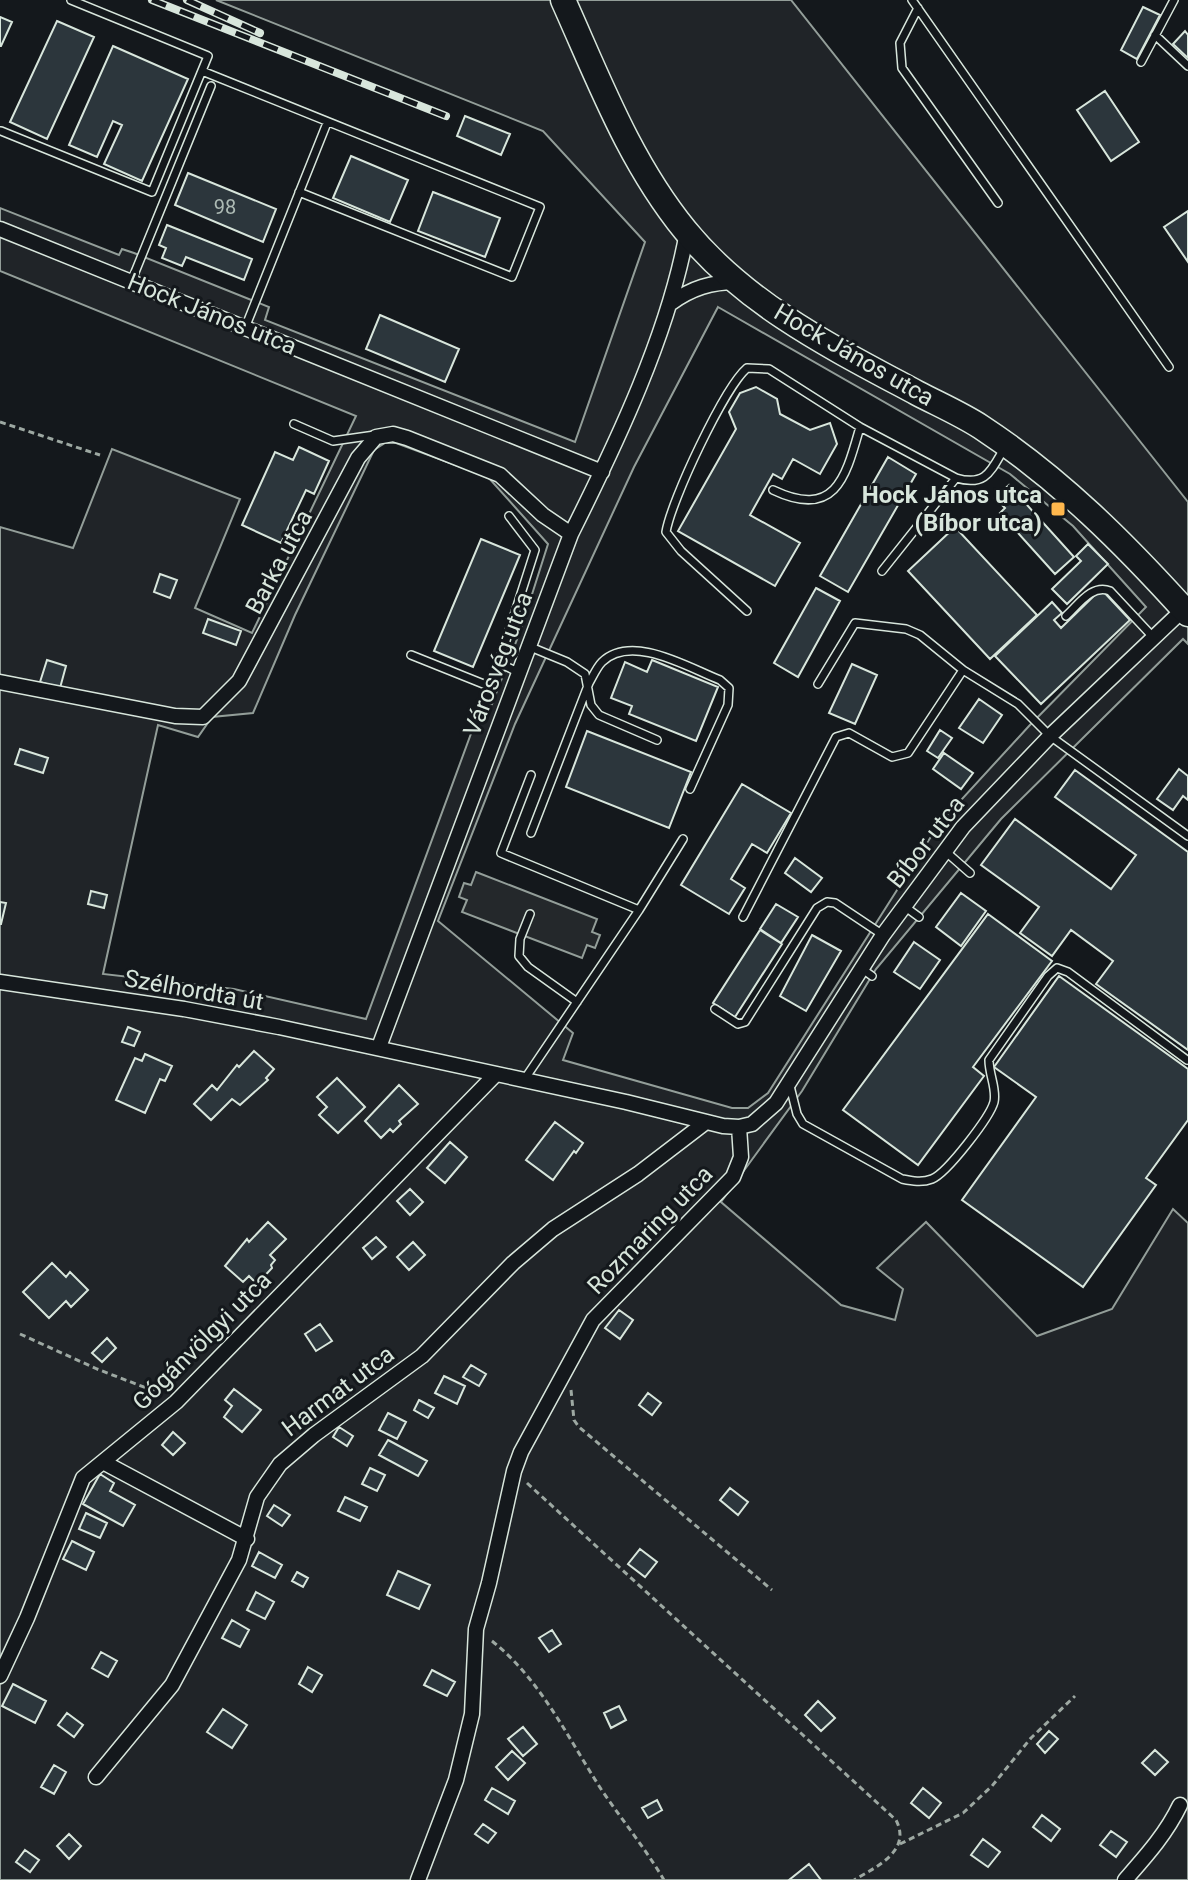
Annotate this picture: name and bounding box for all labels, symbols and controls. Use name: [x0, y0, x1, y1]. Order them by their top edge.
house number: 98: [214, 195, 236, 219]
street label: Hock János utca: [123, 267, 301, 361]
street label: Hock János utca: [769, 298, 939, 412]
place label: Hock János utca (Bíbor utca): [862, 481, 1042, 537]
marker: Hock János utca (Bíbor utca): [1049, 500, 1067, 518]
street label: Barka utca: [240, 505, 318, 619]
street label: Városvég utca: [458, 588, 538, 740]
street label: Bíbor utca: [881, 790, 971, 894]
street label: Szélhordta út: [122, 964, 266, 1016]
street label: Rozmaring utca: [582, 1160, 718, 1300]
street label: Gógánvölgyi utca: [127, 1266, 277, 1416]
street label: Harmat utca: [276, 1340, 400, 1442]

